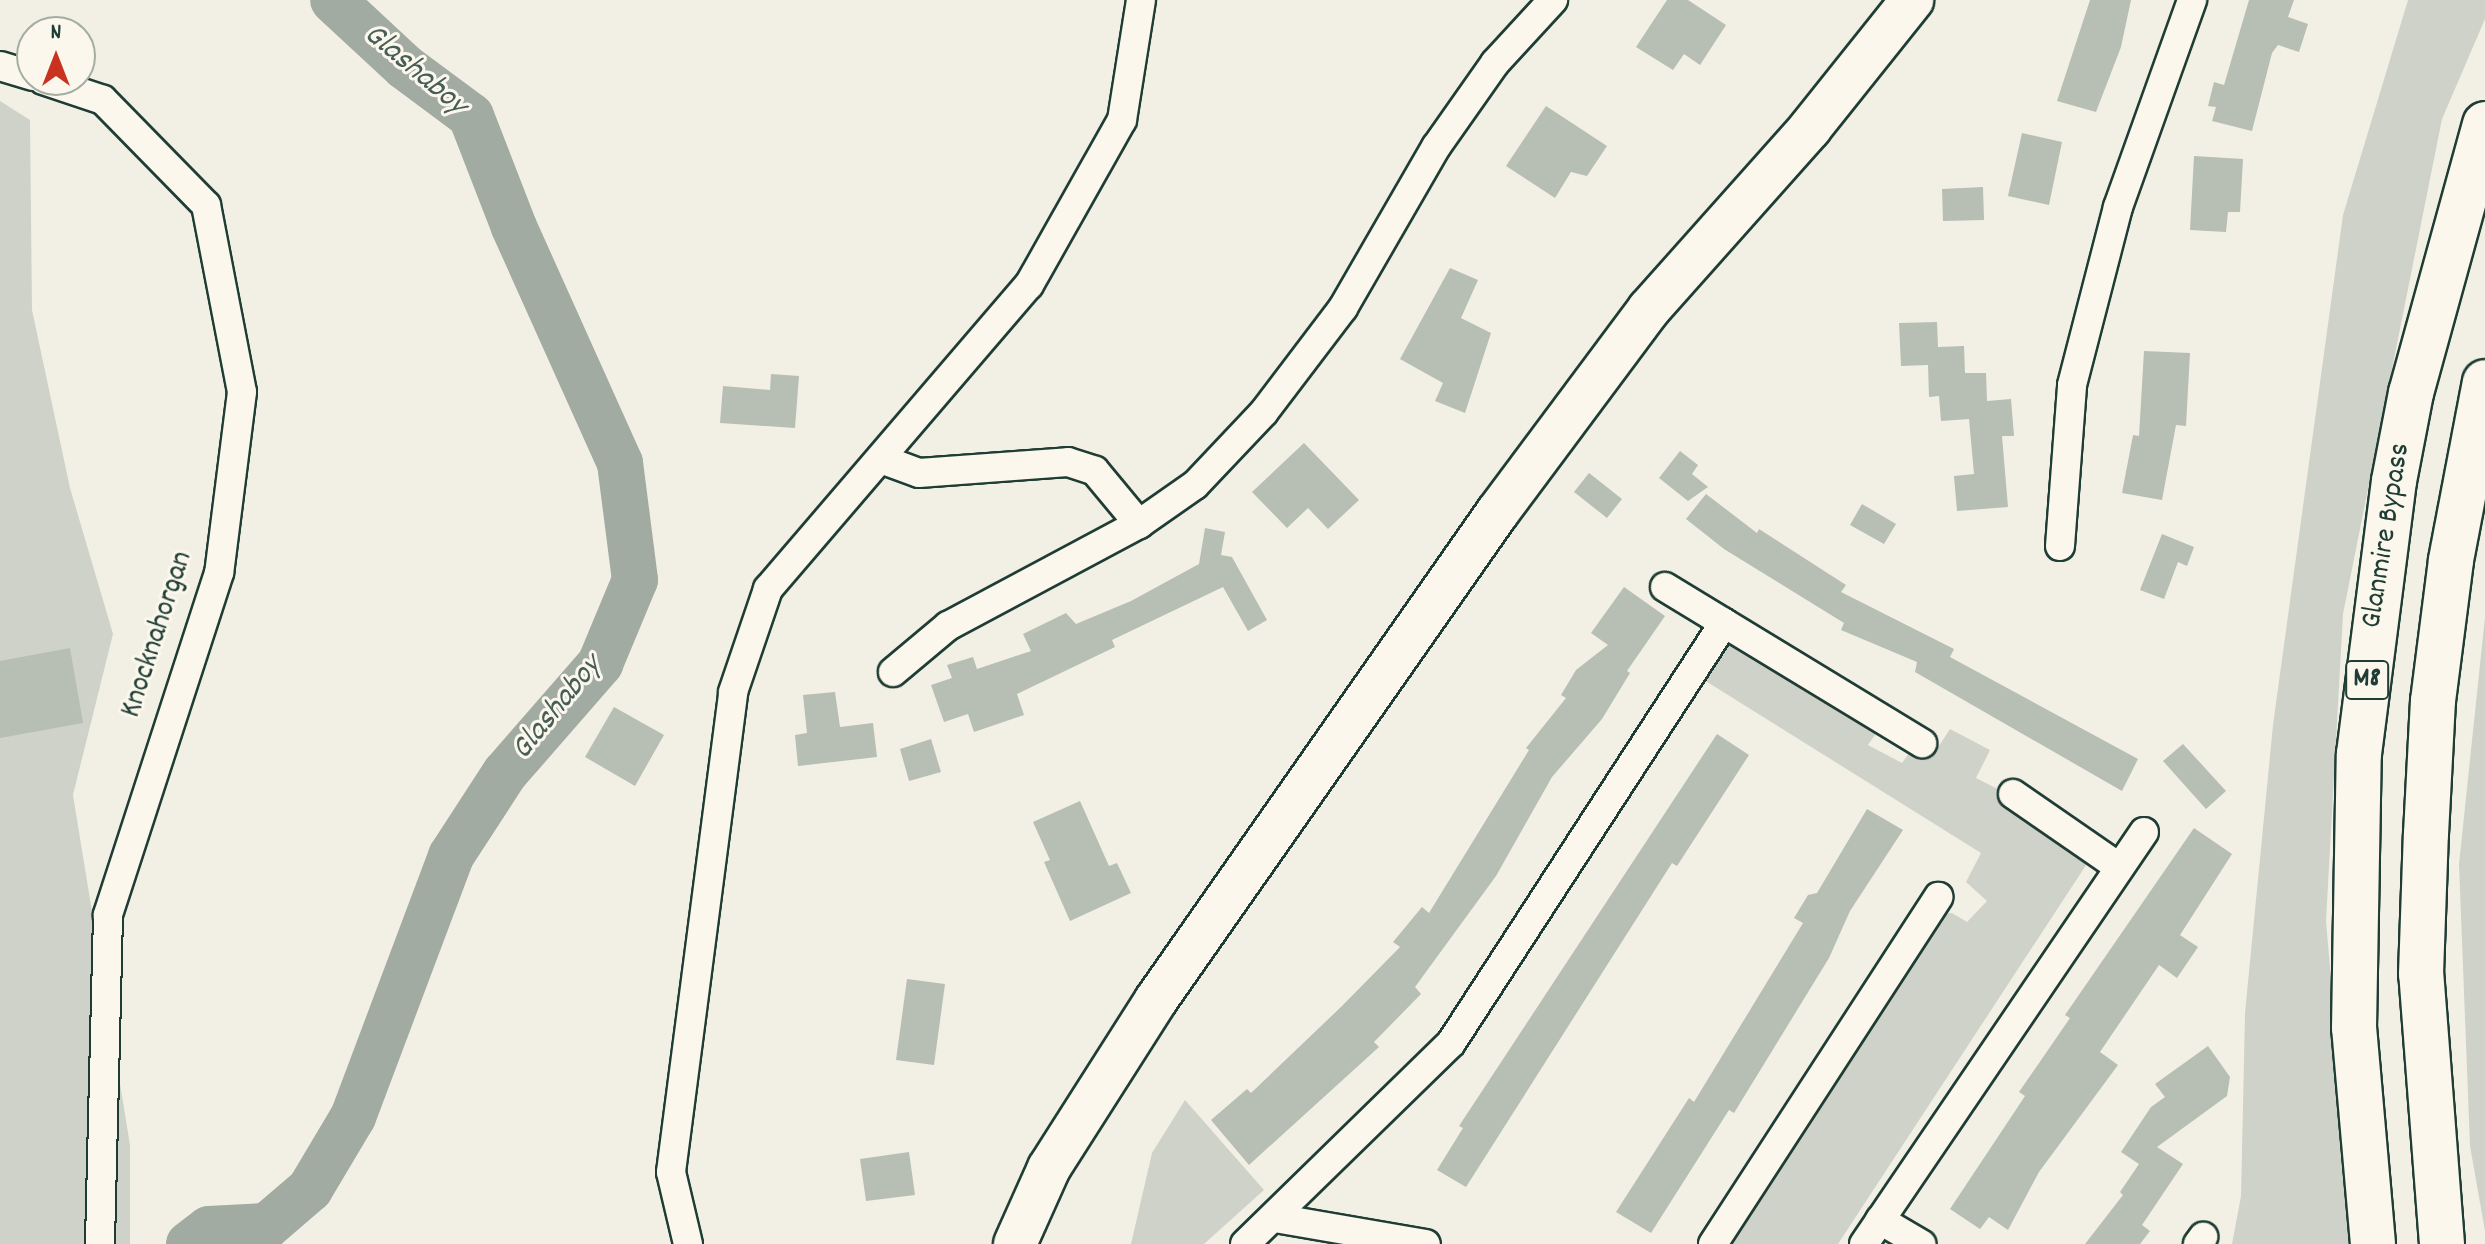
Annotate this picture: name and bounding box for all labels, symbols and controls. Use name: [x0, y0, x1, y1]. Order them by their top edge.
north arrow: [16, 16, 96, 96]
water label: Glashaboy: [355, 17, 473, 125]
text: N: [51, 18, 61, 49]
street label: Glanmire Bypass: [2356, 441, 2420, 631]
street label: Knocknahorgan: [115, 547, 203, 723]
water label: Glashaboy: [504, 649, 612, 769]
road number: M8: [2345, 656, 2389, 704]

